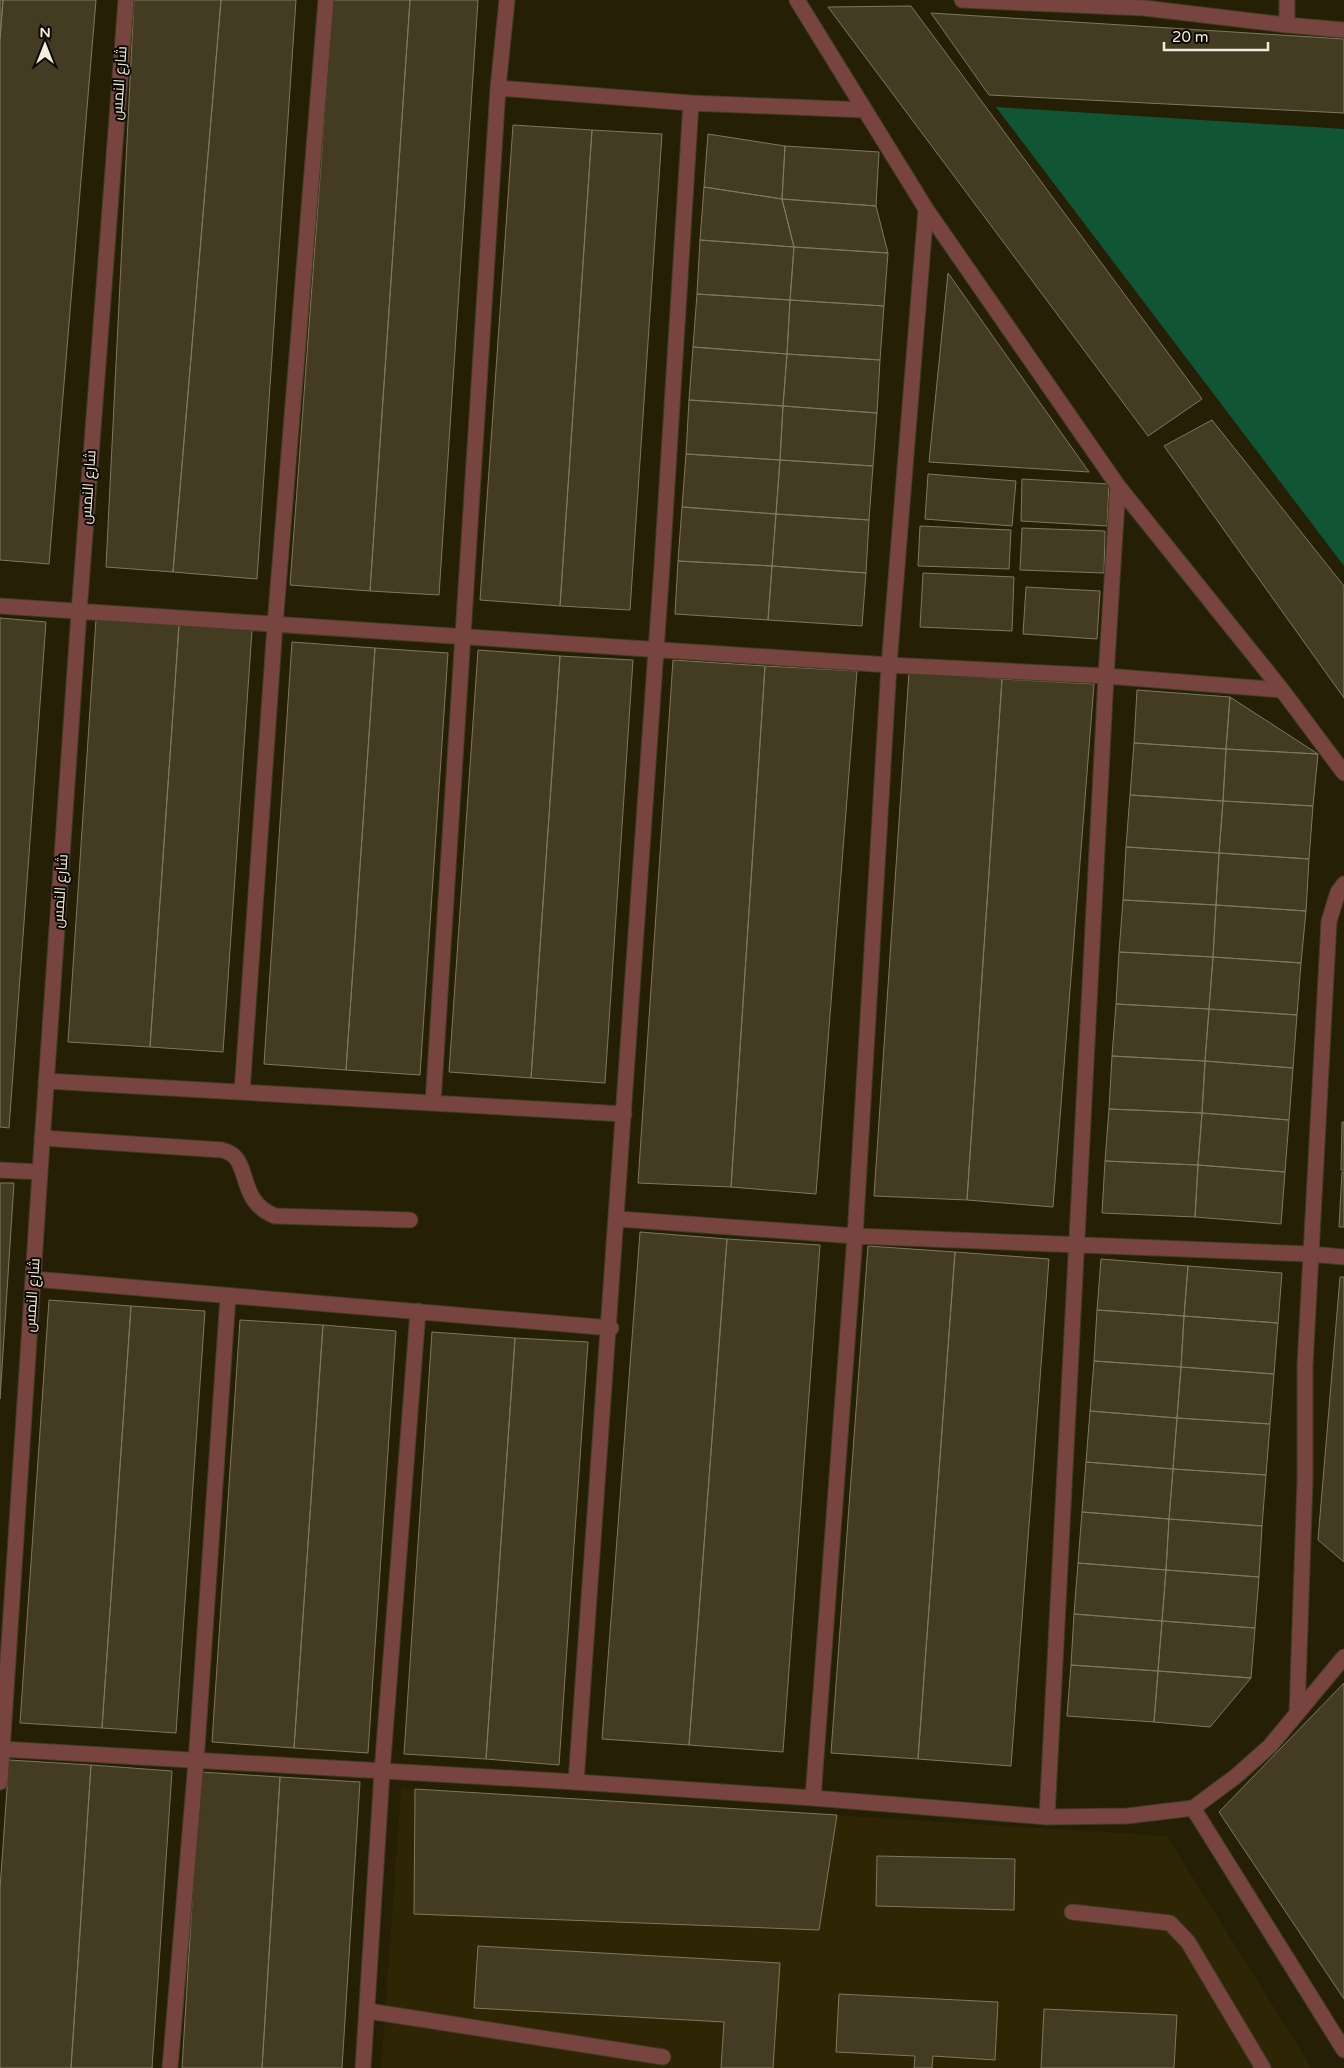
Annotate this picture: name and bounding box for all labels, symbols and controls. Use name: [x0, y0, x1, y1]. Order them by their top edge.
north arrow: [20, 20, 70, 70]
scale bar: [1164, 20, 1268, 52]
text: N: [39, 24, 51, 41]
text: 20 m: [1172, 28, 1209, 46]
street label: شارع النمس: [107, 45, 133, 121]
street label: شارع النمس: [76, 449, 102, 525]
street label: شارع النمس: [48, 853, 74, 929]
street label: شارع النمس: [20, 1257, 46, 1333]

